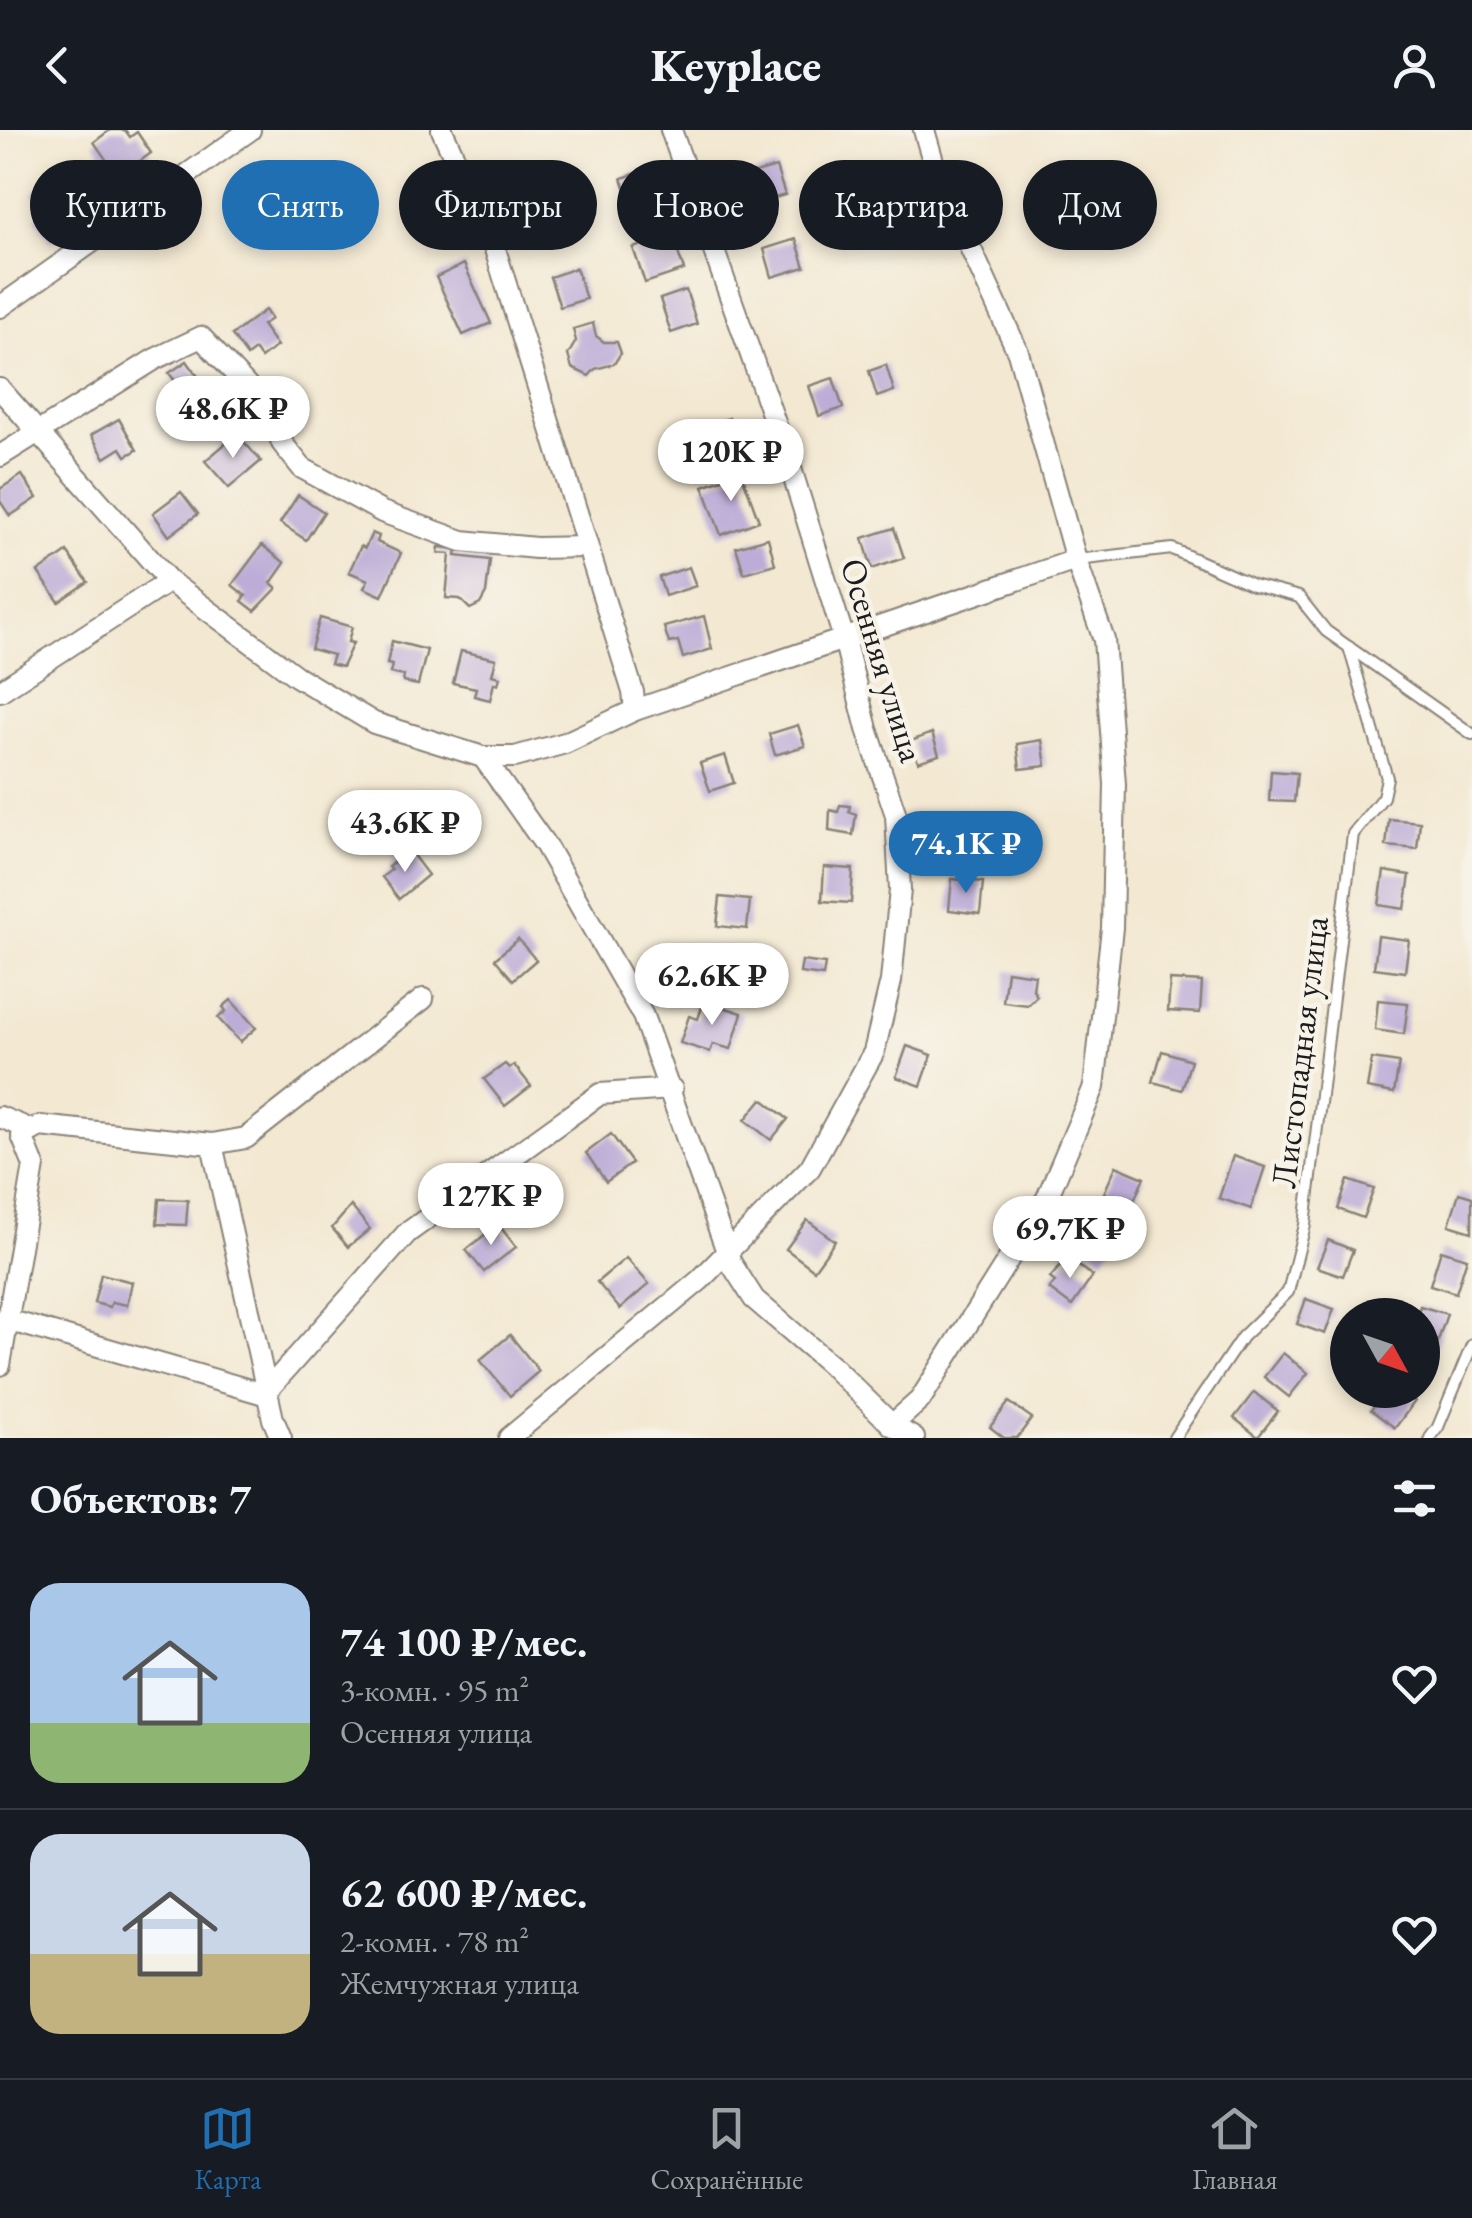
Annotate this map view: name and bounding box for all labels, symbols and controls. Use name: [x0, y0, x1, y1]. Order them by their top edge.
text: Keyplace: [651, 36, 821, 94]
icon: back: [30, 38, 85, 93]
icon: person: [1387, 38, 1442, 93]
chip: Купить: [30, 160, 202, 250]
chip: Снять: [222, 160, 379, 250]
chip: Фильтры: [399, 160, 597, 250]
chip: Новое: [617, 160, 779, 250]
chip: Квартира: [799, 160, 1003, 250]
chip: Дом: [1023, 160, 1157, 250]
pin: 48.6K ₽: [141, 376, 325, 461]
text: 48.6K ₽: [178, 387, 288, 429]
pin: 120K ₽: [650, 419, 812, 504]
text: 120K ₽: [680, 430, 782, 472]
street label: Осенняя улица: [830, 553, 935, 767]
pin: 43.6K ₽: [313, 790, 497, 875]
text: 43.6K ₽: [350, 801, 460, 843]
pin: 74.1K ₽: [874, 811, 1058, 896]
text: 74.1K ₽: [911, 822, 1021, 864]
street label: Листопадная улица: [1260, 914, 1339, 1191]
pin: 62.6K ₽: [620, 943, 804, 1028]
text: 62.6K ₽: [657, 954, 767, 996]
pin: 127K ₽: [410, 1163, 572, 1248]
text: 127K ₽: [440, 1174, 542, 1216]
pin: 69.7K ₽: [978, 1196, 1162, 1281]
text: 69.7K ₽: [1015, 1207, 1125, 1249]
north arrow: [1330, 1298, 1440, 1408]
map controls: [1330, 1298, 1440, 1408]
text: Объектов: 7: [30, 1471, 251, 1526]
icon: filters: [1387, 1471, 1442, 1526]
text: 74 100 ₽/мес.: [340, 1614, 587, 1669]
icon: home: [110, 1623, 230, 1743]
icon: heart: [1387, 1656, 1442, 1711]
text: 3-комн. · 95 m²: [340, 1669, 529, 1711]
text: Осенняя улица: [340, 1711, 532, 1753]
text: 62 600 ₽/мес.: [340, 1865, 587, 1920]
icon: home: [110, 1874, 230, 1994]
icon: heart: [1387, 1907, 1442, 1962]
text: 2-комн. · 78 m²: [340, 1920, 529, 1962]
text: Жемчужная улица: [340, 1962, 579, 2004]
tab: Карта: [195, 2101, 261, 2197]
tab: Сохранённые: [650, 2101, 803, 2197]
tab: Главная: [1192, 2101, 1277, 2197]

